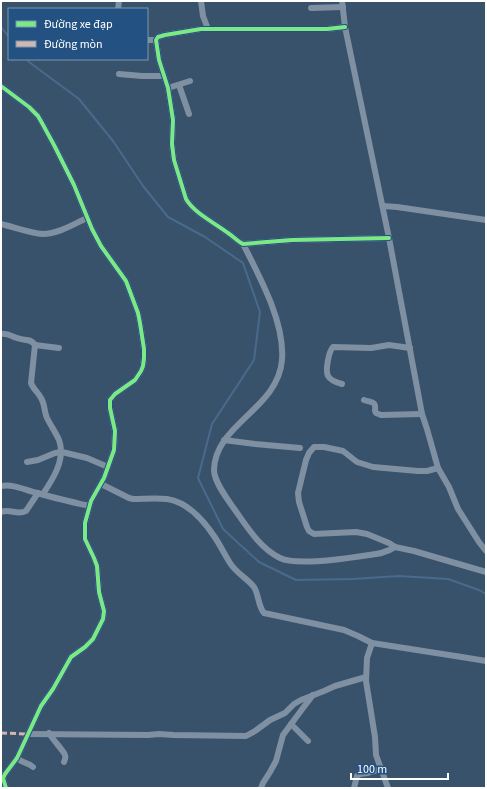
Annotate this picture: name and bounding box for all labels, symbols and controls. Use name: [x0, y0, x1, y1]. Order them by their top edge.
legend: [8, 8, 148, 60]
text: Đường xe đạp: [44, 16, 113, 33]
text: Đường mòn: [44, 36, 103, 53]
scale bar: [351, 755, 448, 781]
text: 100 m: [357, 761, 387, 778]

